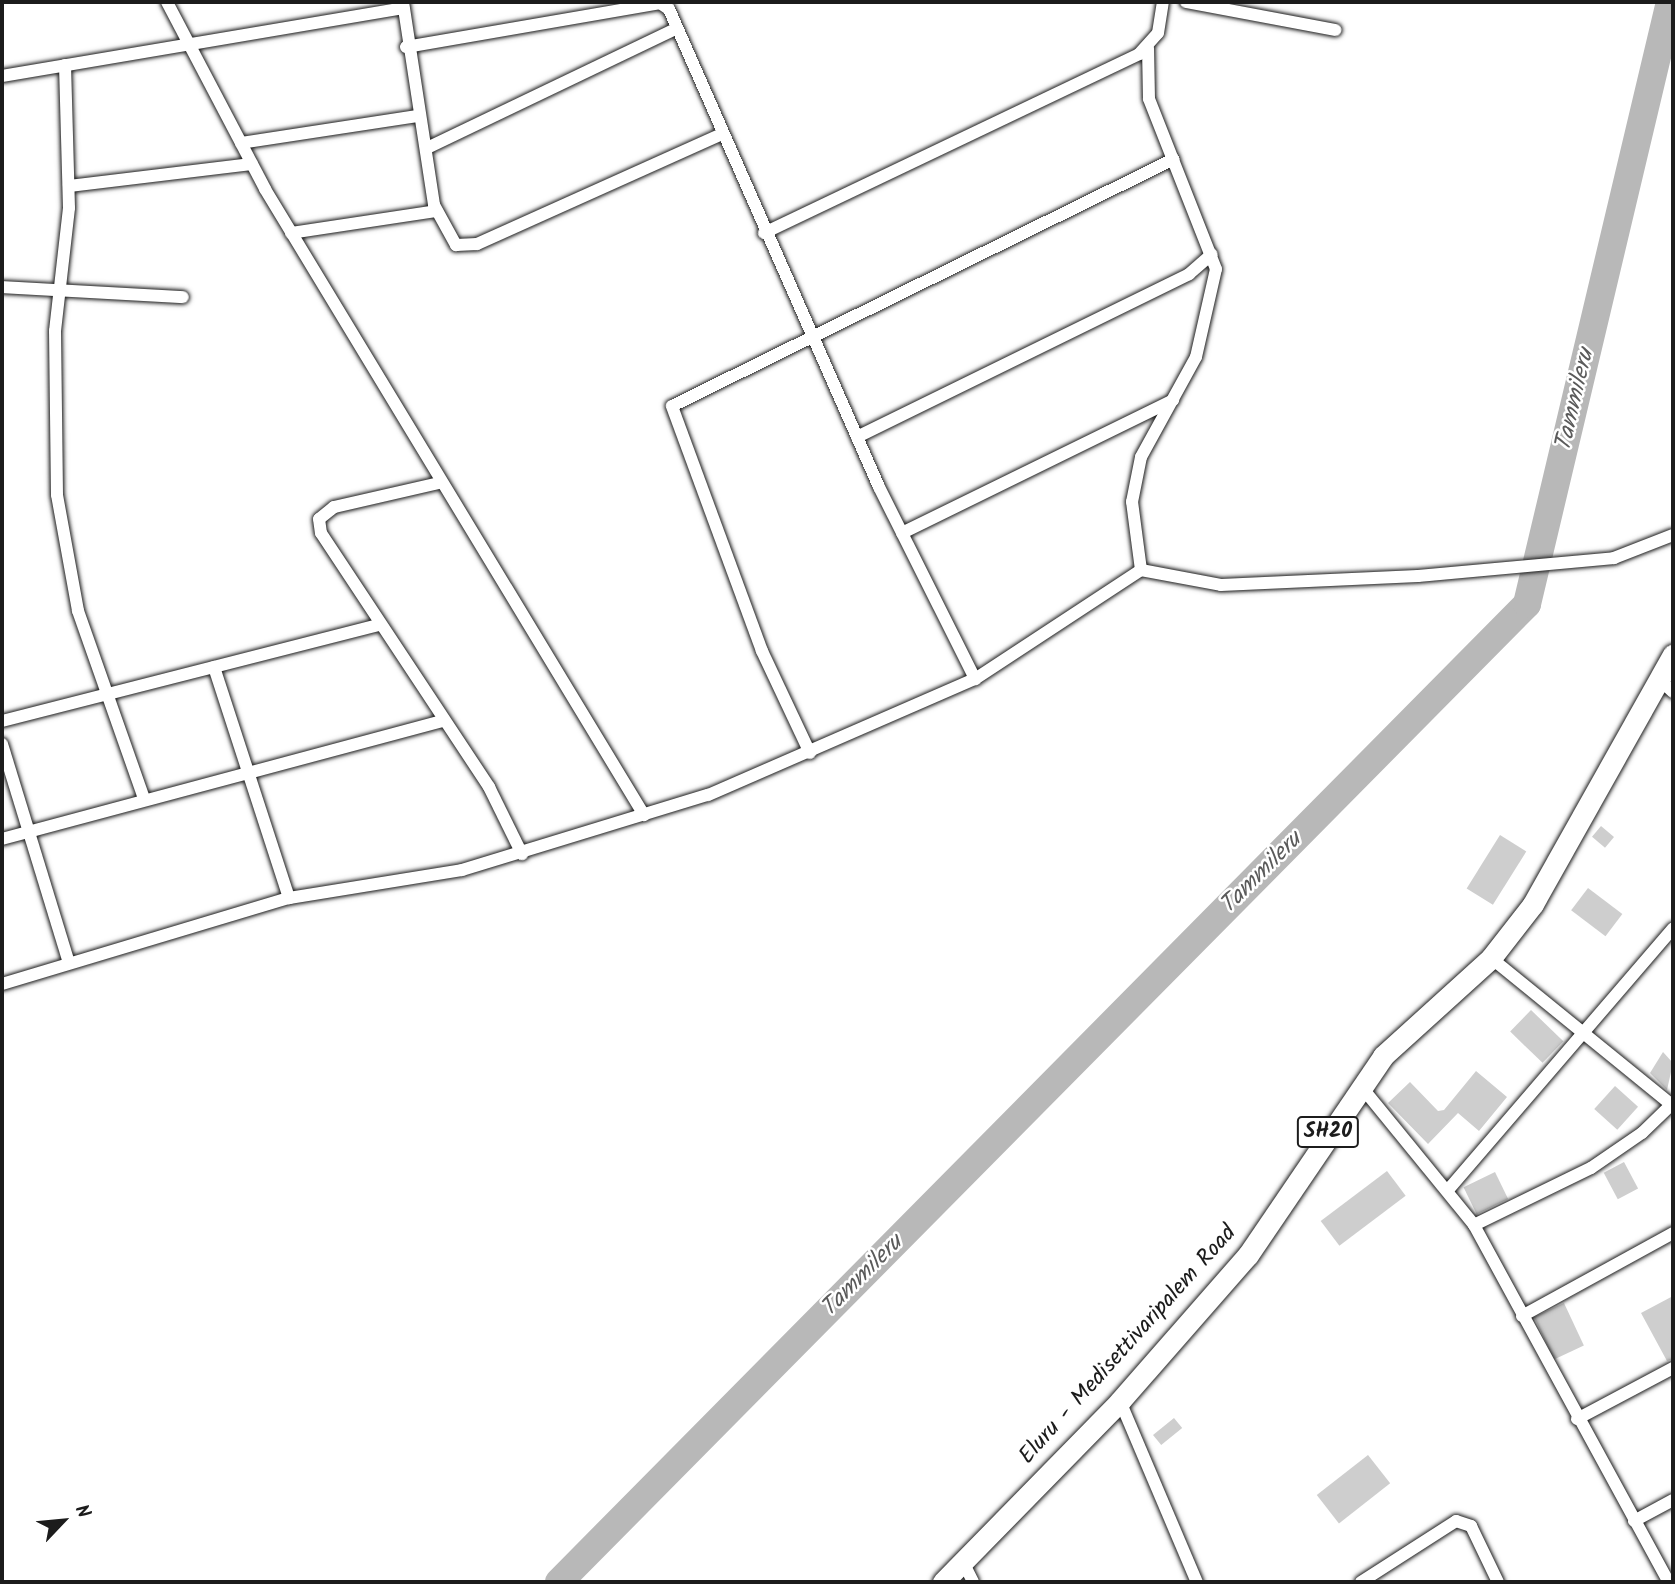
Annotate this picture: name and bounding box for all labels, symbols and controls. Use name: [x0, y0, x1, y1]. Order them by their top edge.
water label: Tammileru: [1549, 346, 1601, 454]
water label: Tammileru: [1214, 826, 1308, 920]
road number: SH20: [1296, 1114, 1360, 1150]
street label: Eluru - Medisettivaripalem Road: [1013, 1220, 1243, 1470]
water label: Tammileru: [815, 1229, 909, 1323]
north arrow: [28, 1486, 98, 1556]
text: N: [66, 1500, 98, 1524]

